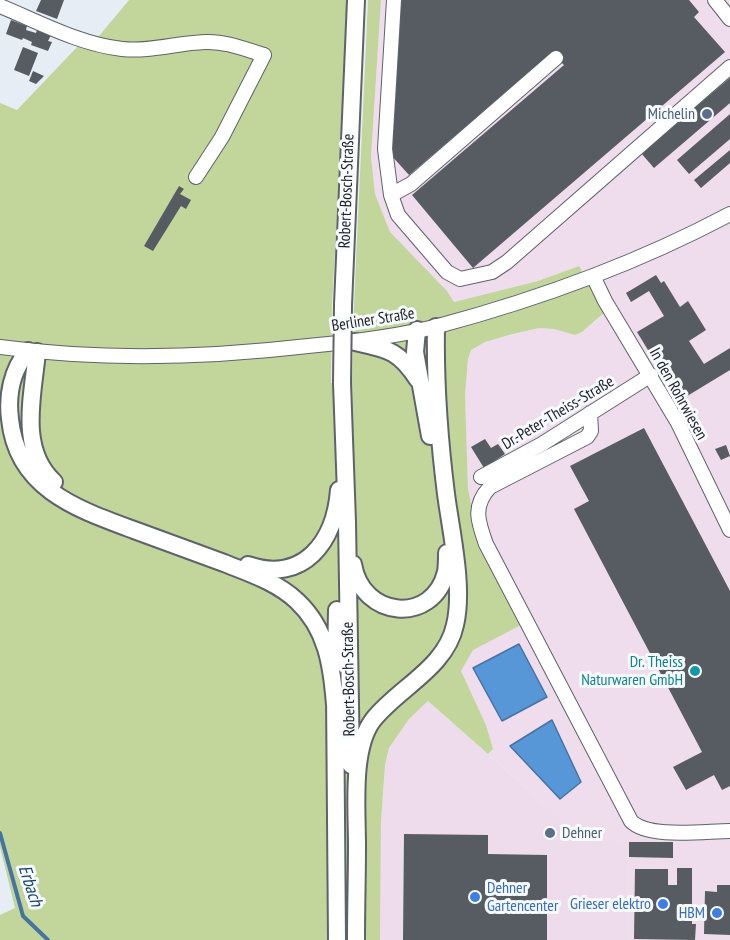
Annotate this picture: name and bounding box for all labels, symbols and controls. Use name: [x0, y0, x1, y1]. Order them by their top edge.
place label: Michelin: [648, 104, 695, 124]
marker: Michelin: [700, 107, 714, 121]
street label: Robert-Bosch-Straße: [335, 133, 359, 249]
street label: Berliner Straße: [330, 304, 416, 336]
street label: In den Rohrwiesen: [645, 345, 711, 443]
street label: Dr.-Peter-Theiss-Straße: [499, 372, 617, 454]
street label: Robert-Bosch-Straße: [338, 622, 360, 736]
place label: Dr. Theiss Naturwaren GmbH: [581, 652, 683, 690]
marker: Dr. Theiss Naturwaren GmbH: [688, 664, 702, 678]
place label: Dehner: [562, 823, 602, 843]
marker: Dehner: [543, 826, 557, 840]
water label: Erbach: [13, 863, 47, 909]
place label: Dehner Gartencenter: [487, 878, 558, 916]
marker: Dehner Gartencenter: [468, 890, 482, 904]
place label: Grieser elektro: [570, 894, 651, 914]
marker: Grieser elektro: [656, 897, 670, 911]
place label: HBM: [679, 903, 705, 923]
marker: HBM: [710, 906, 724, 920]

